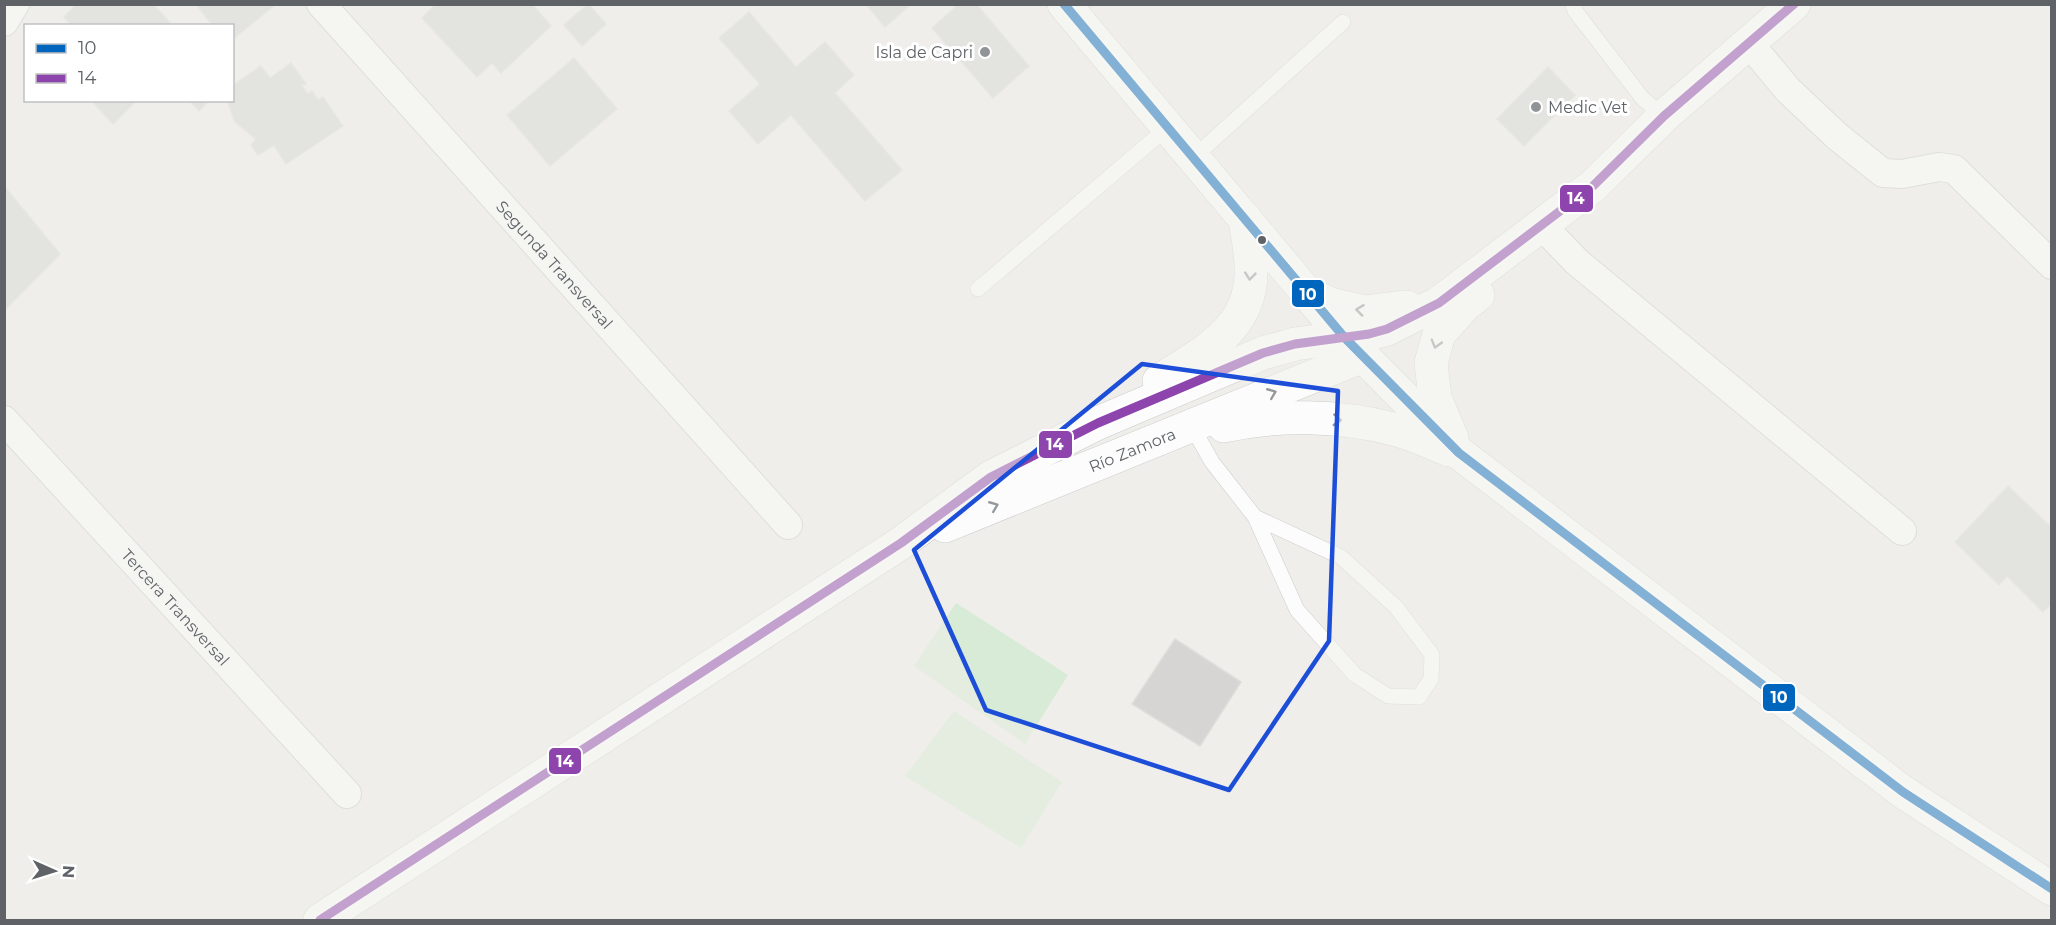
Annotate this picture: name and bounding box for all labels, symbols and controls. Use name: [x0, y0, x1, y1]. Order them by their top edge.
legend: [24, 24, 234, 102]
text: 10: [78, 37, 96, 59]
place label: Isla de Capri: [876, 43, 973, 62]
marker: Isla de Capri: [978, 45, 992, 59]
text: 14: [78, 67, 96, 89]
place label: Medic Vet: [1548, 98, 1628, 117]
marker: Medic Vet: [1529, 100, 1543, 114]
line badge: 14: [1559, 184, 1594, 213]
text: 14: [1567, 189, 1585, 208]
street label: Segunda Transversal: [492, 197, 616, 333]
unlabelled marker: [1256, 234, 1268, 246]
one-way arrow: [1244, 271, 1257, 281]
line badge: 10: [1291, 279, 1325, 308]
text: 10: [1299, 285, 1317, 304]
one-way arrow: [1355, 304, 1365, 317]
one-way arrow: [1431, 338, 1443, 349]
one-way arrow: [1266, 388, 1277, 400]
one-way arrow: [1333, 413, 1342, 426]
street label: Río Zamora: [1086, 424, 1179, 477]
line badge: 14: [1038, 430, 1073, 459]
text: 14: [1046, 435, 1064, 454]
one-way arrow: [988, 501, 999, 513]
street label: Tercera Transversal: [117, 545, 233, 670]
line badge: 10: [1762, 683, 1796, 712]
text: 10: [1770, 688, 1788, 707]
line badge: 14: [548, 747, 582, 775]
text: 14: [556, 752, 574, 771]
north arrow: [24, 841, 84, 901]
text: N: [59, 865, 78, 879]

